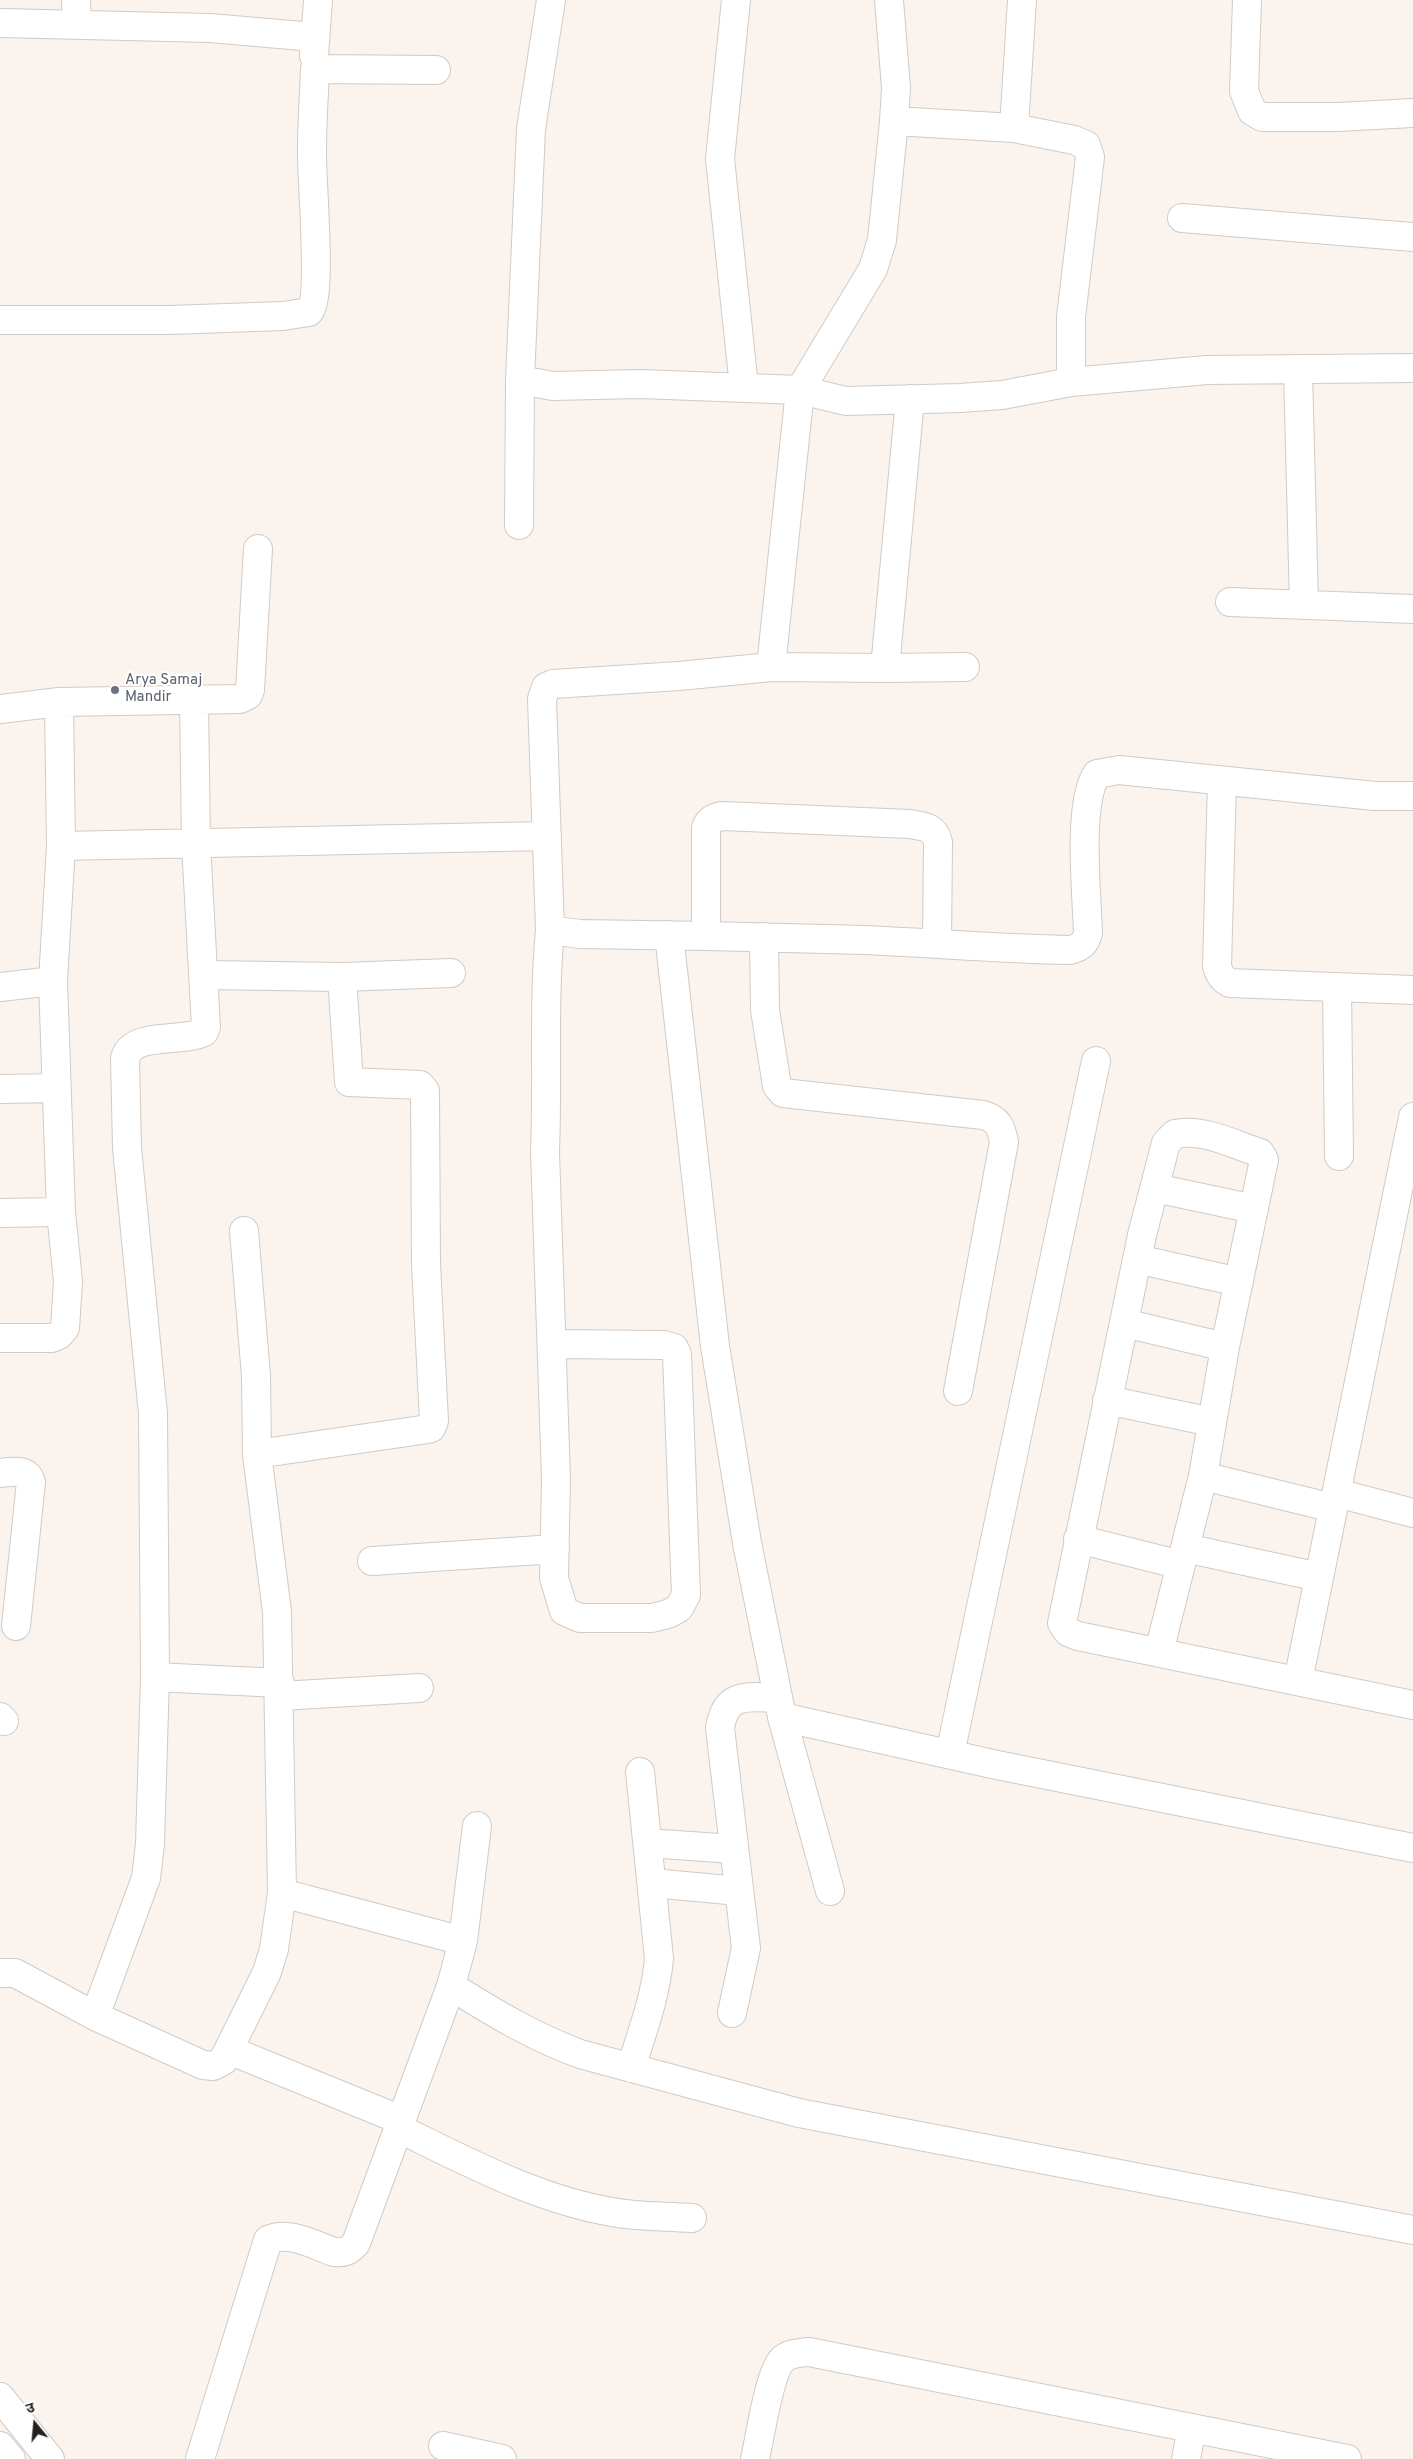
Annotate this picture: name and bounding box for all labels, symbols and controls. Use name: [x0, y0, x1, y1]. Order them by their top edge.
place label: Arya Samaj Mandir: [125, 672, 202, 707]
marker: Arya Samaj Mandir: [109, 684, 121, 696]
north arrow: [10, 2399, 60, 2449]
text: उ: [24, 2400, 37, 2419]

